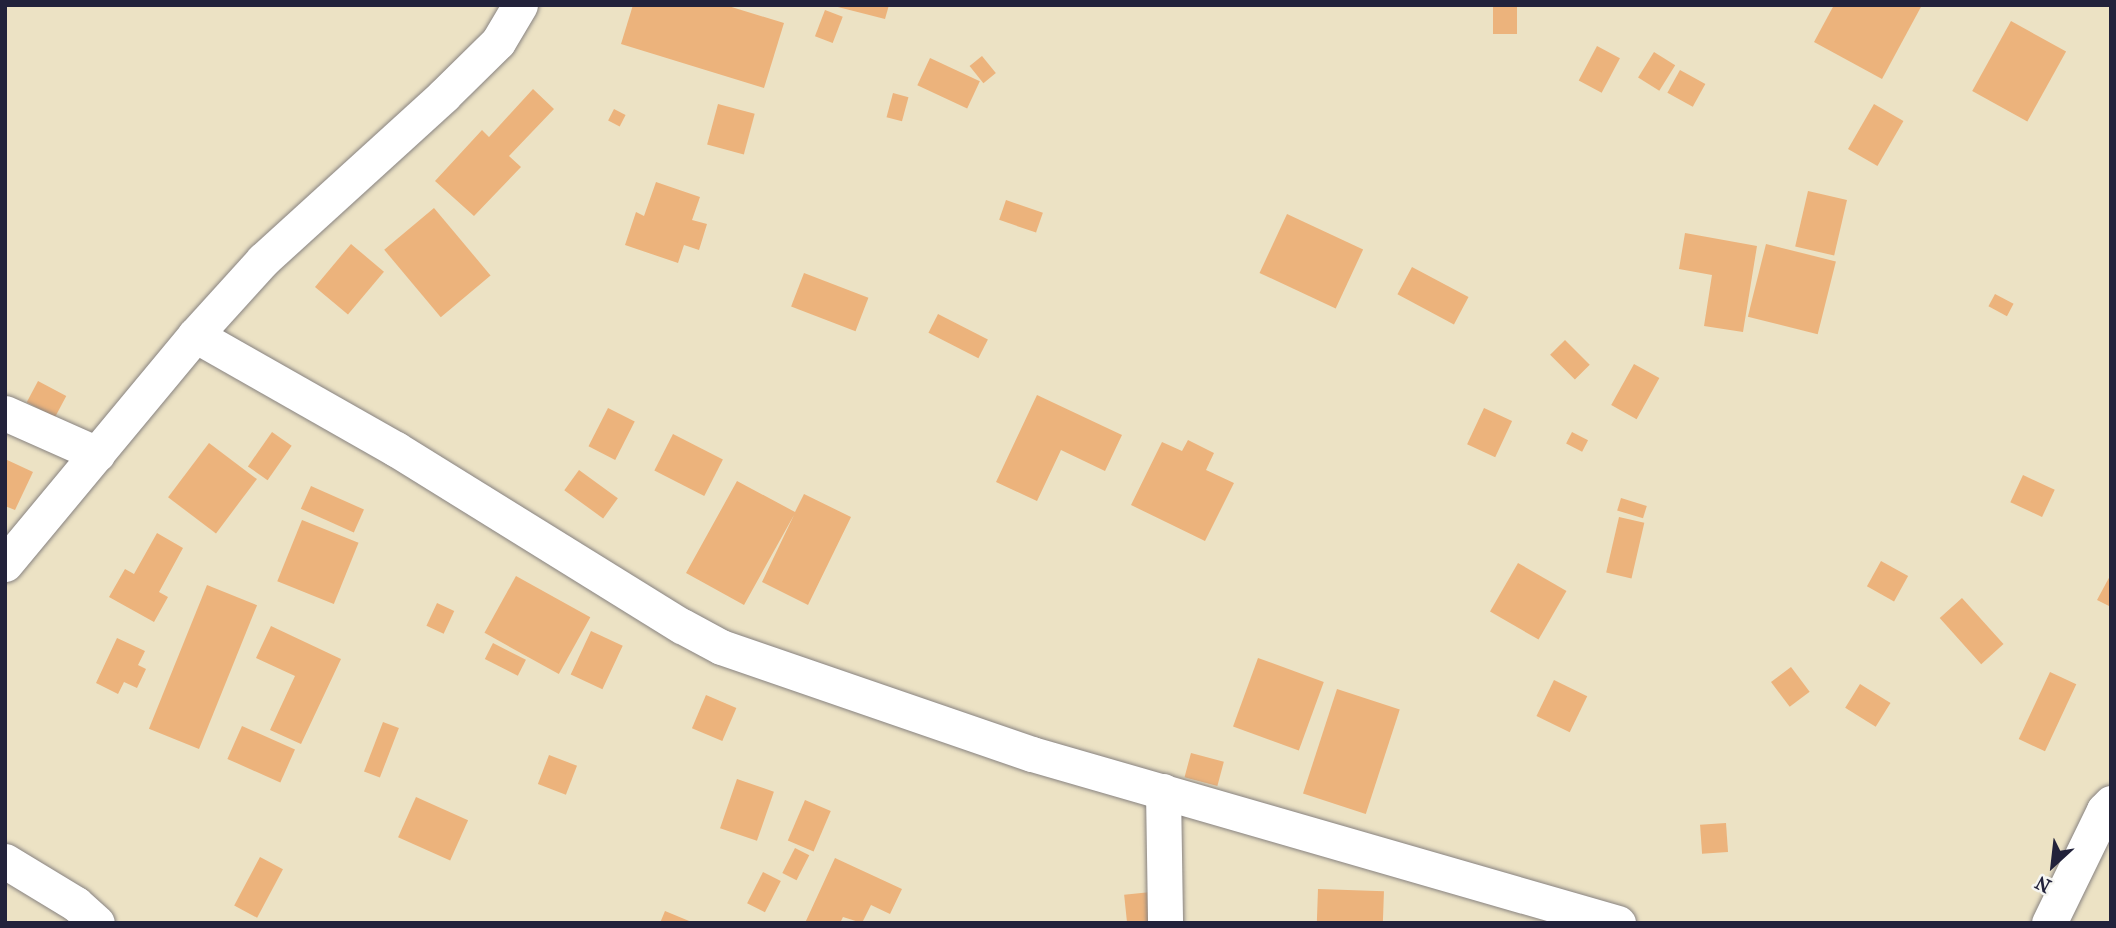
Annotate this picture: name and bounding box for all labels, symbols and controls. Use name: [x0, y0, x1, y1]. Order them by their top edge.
north arrow: [2018, 830, 2088, 900]
text: N: [2032, 871, 2055, 897]

